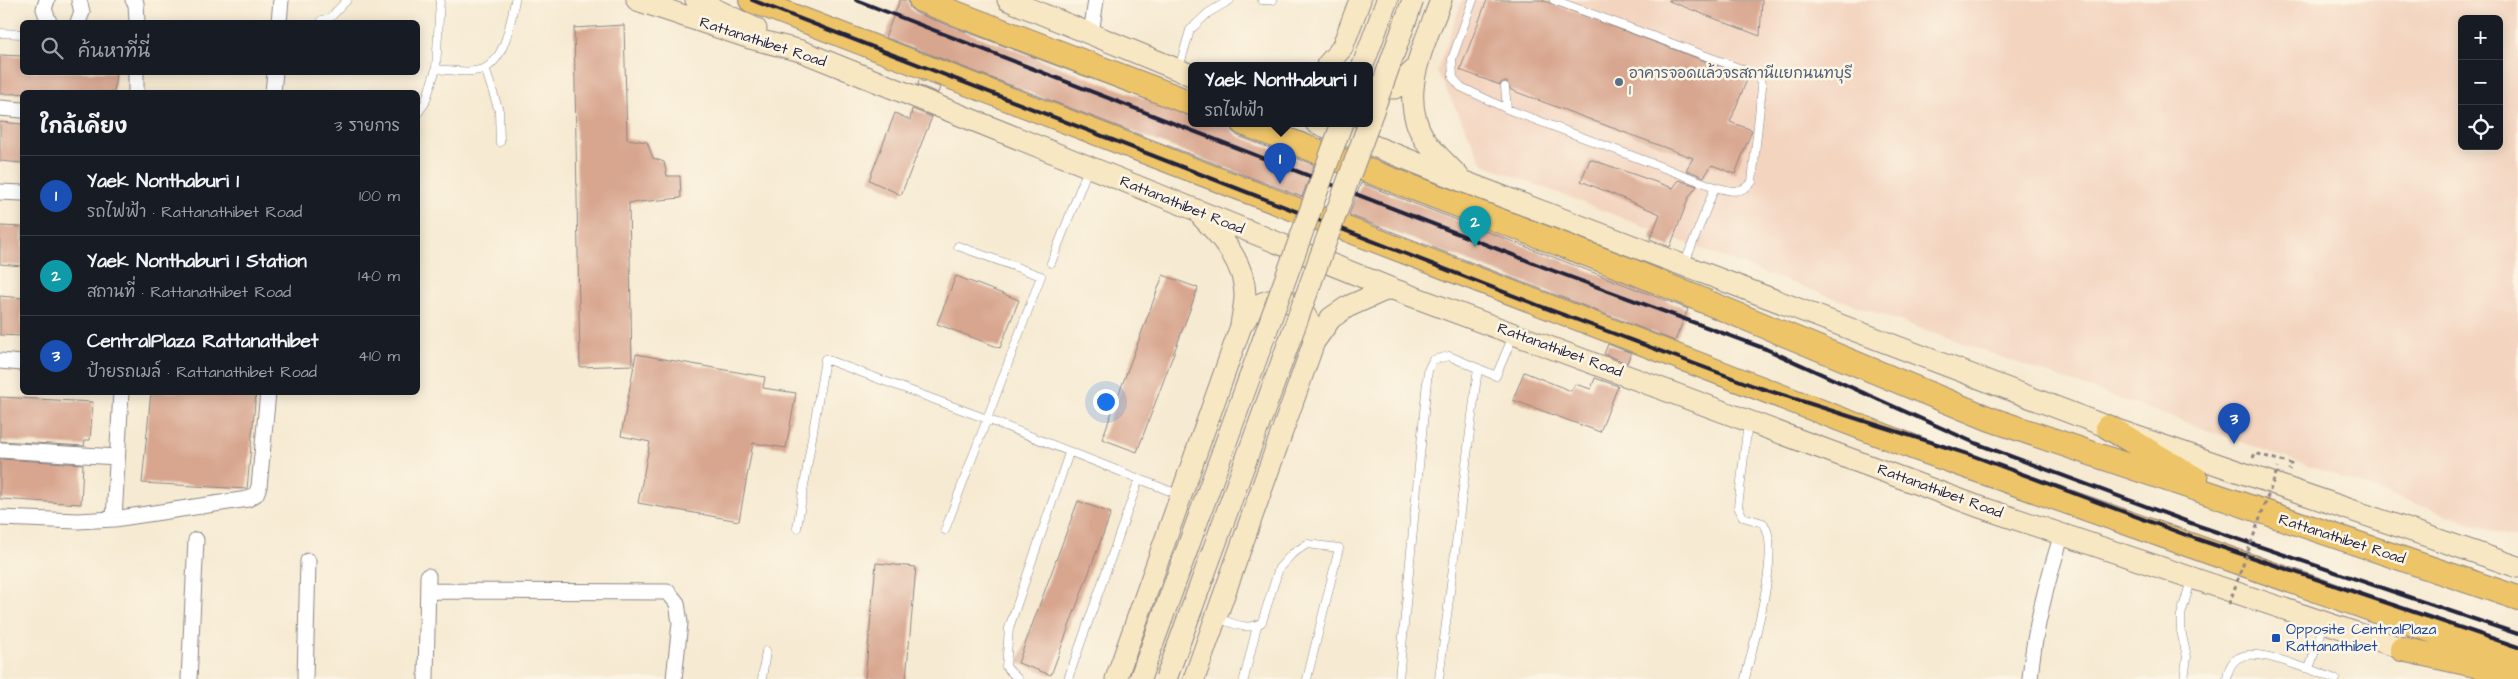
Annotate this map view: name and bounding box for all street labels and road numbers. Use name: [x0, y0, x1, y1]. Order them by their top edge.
street label: Rattanathibet Road: [697, 12, 829, 72]
street label: Rattanathibet Road: [1117, 171, 1247, 240]
street label: Rattanathibet Road: [1494, 318, 1626, 383]
street label: Rattanathibet Road: [1874, 459, 2006, 524]
street label: Rattanathibet Road: [2276, 509, 2408, 569]

